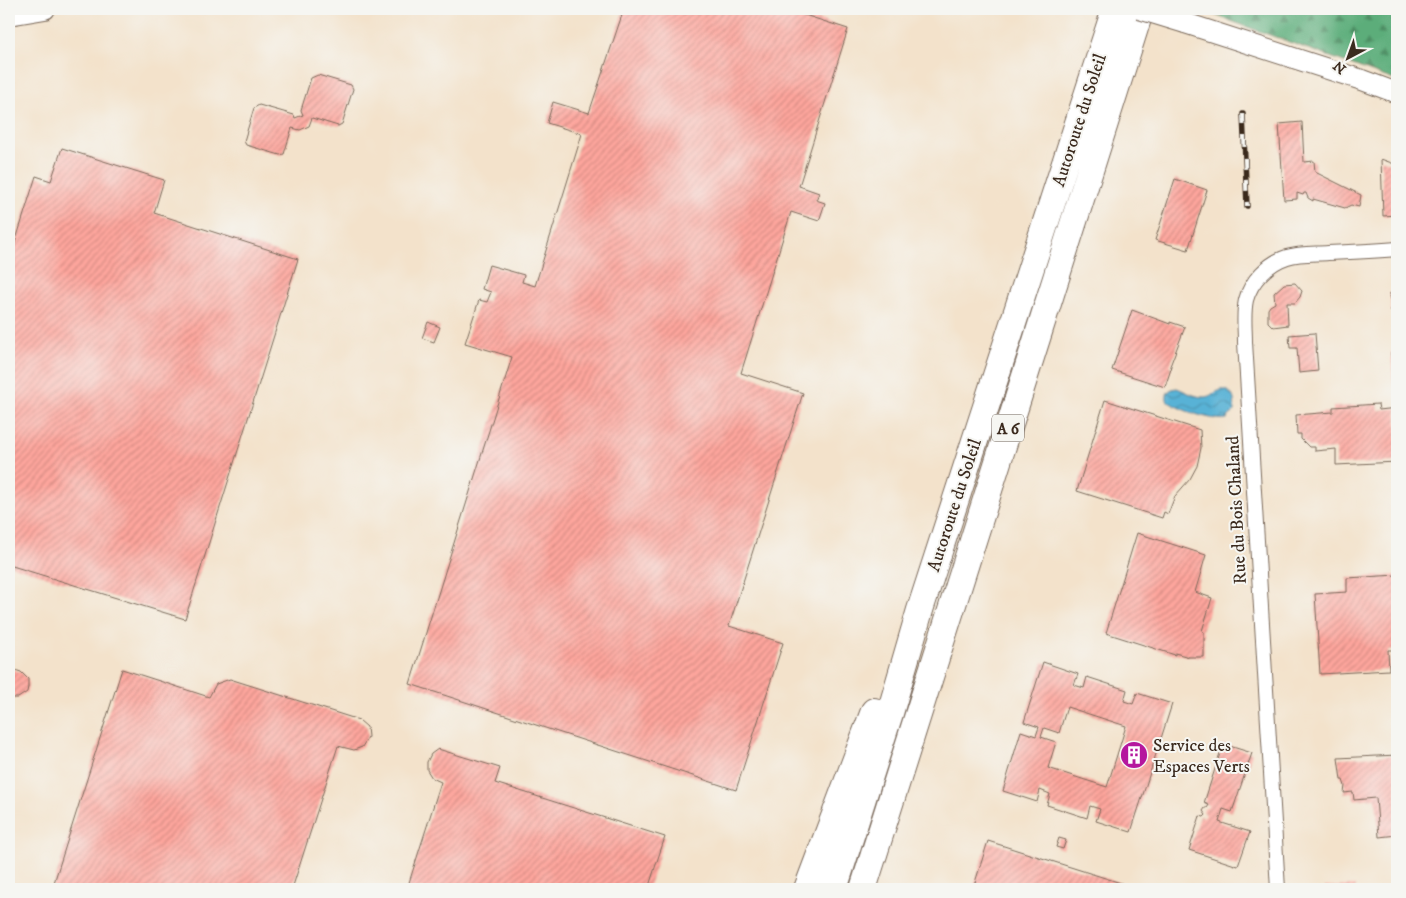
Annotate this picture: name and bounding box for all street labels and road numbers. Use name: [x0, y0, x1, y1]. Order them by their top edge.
street label: Autoroute du Soleil: [1048, 51, 1112, 189]
road number: A 6: [992, 414, 1024, 442]
street label: Rue du Bois Chaland: [1222, 435, 1252, 585]
street label: Autoroute du Soleil: [923, 436, 987, 574]

